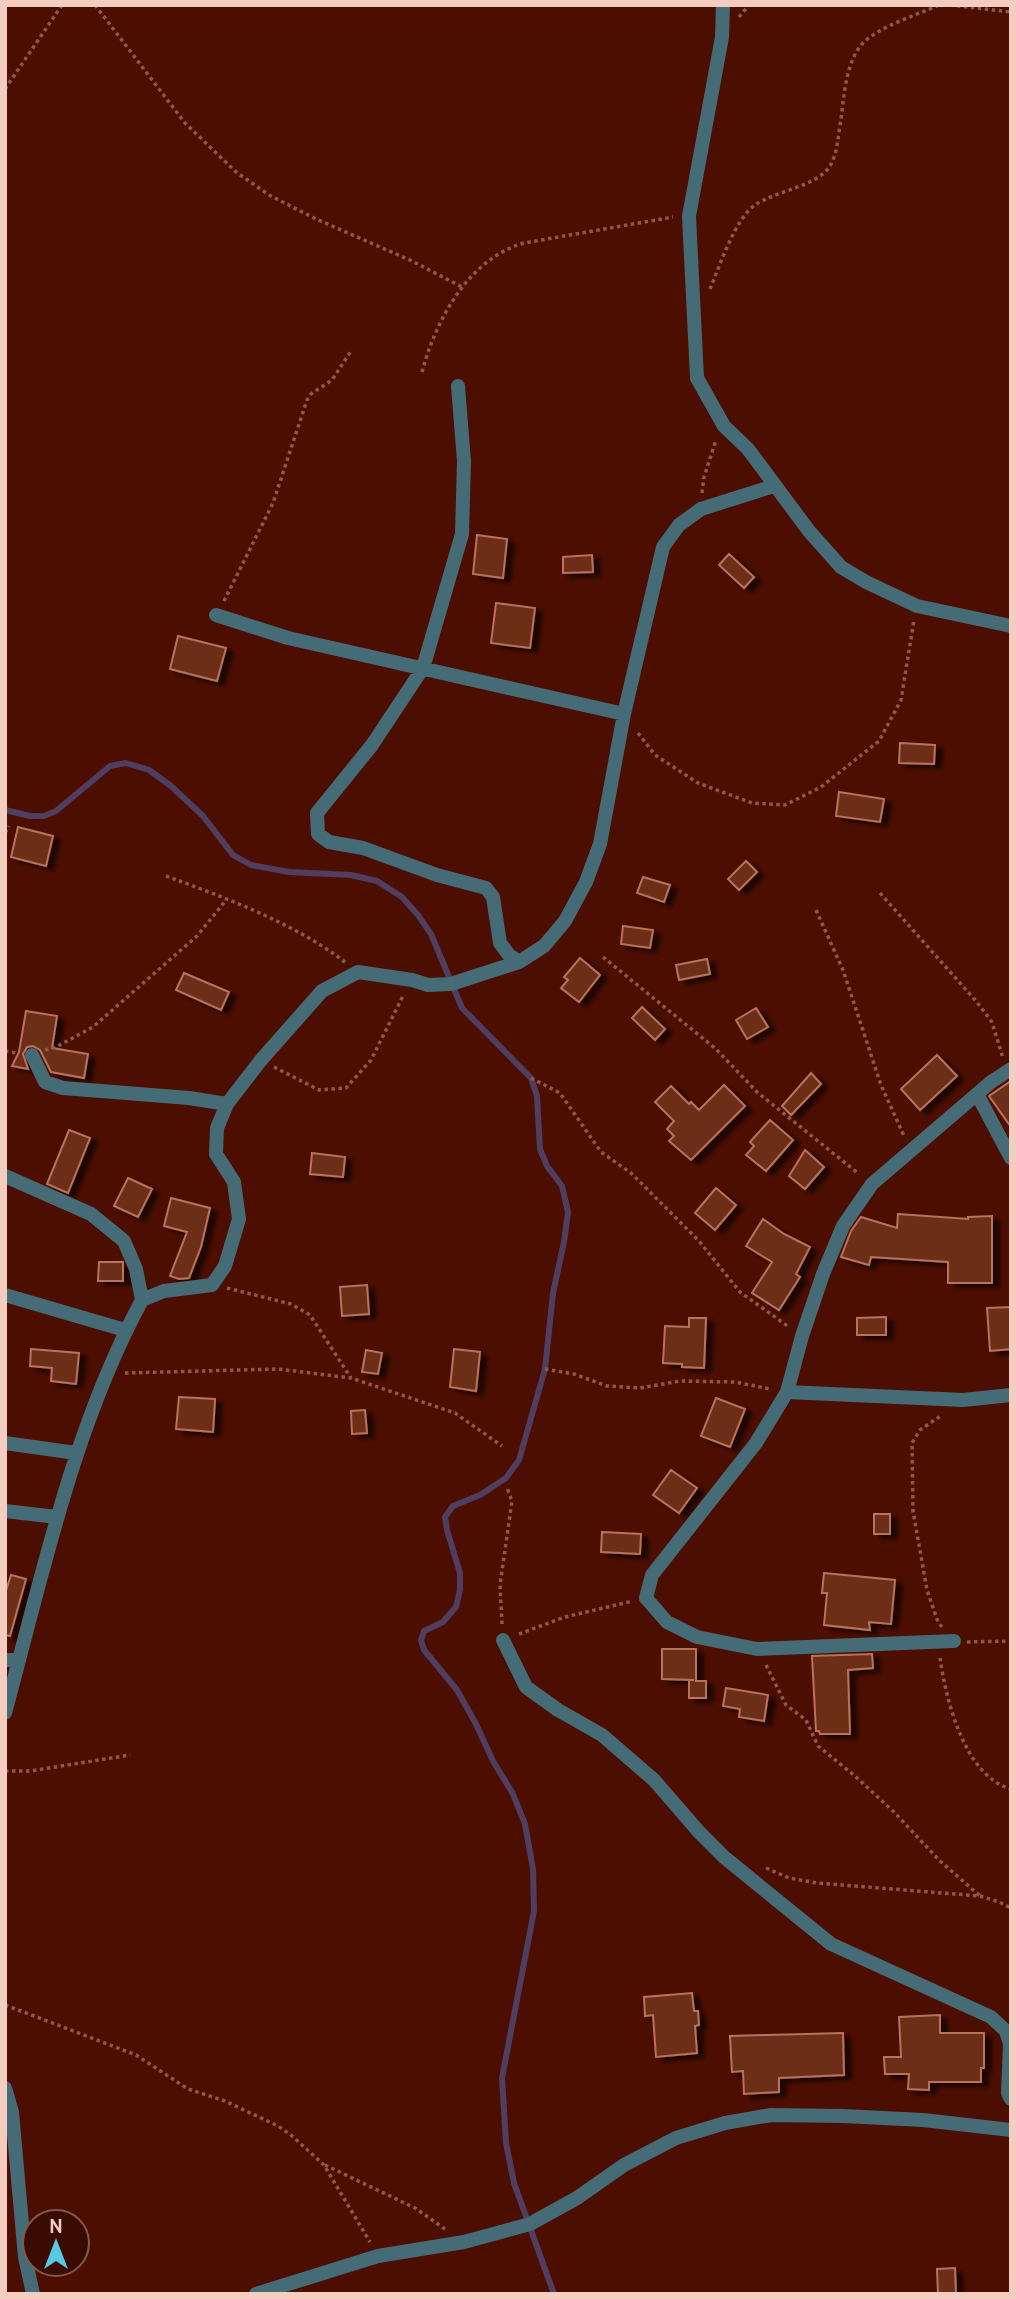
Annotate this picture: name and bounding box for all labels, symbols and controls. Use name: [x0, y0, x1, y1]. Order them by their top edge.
north arrow: [21, 2208, 91, 2278]
text: N: [49, 2215, 63, 2238]

